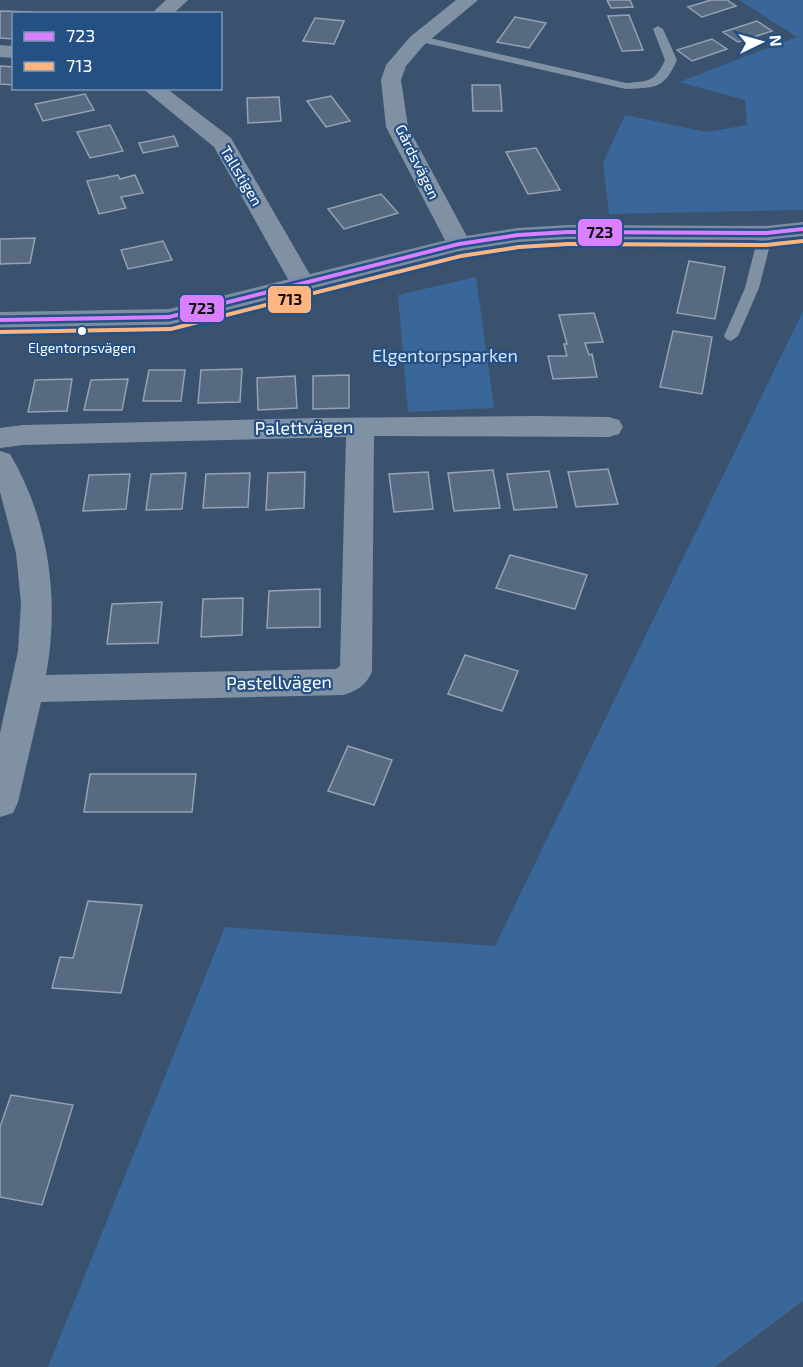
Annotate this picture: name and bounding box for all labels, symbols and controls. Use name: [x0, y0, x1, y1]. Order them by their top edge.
legend: [12, 12, 222, 90]
north arrow: [731, 12, 791, 72]
text: 723: [66, 24, 95, 46]
text: N: [766, 34, 786, 47]
text: 713: [66, 54, 92, 76]
street label: Gårdsvägen: [392, 121, 444, 202]
street label: Tallstigen: [217, 142, 267, 209]
line badge: 723: [577, 218, 623, 247]
text: 723: [587, 222, 613, 241]
line badge: 713: [267, 285, 312, 314]
text: 713: [278, 289, 302, 308]
line badge: 723: [179, 294, 225, 323]
text: 723: [189, 298, 215, 317]
marker: Elgentorpsvägen: [76, 325, 88, 337]
place label: Elgentorpsvägen: [28, 339, 136, 356]
park label: Elgentorpsparken: [372, 344, 518, 366]
street label: Palettvägen: [255, 415, 353, 439]
street label: Pastellvägen: [226, 670, 332, 694]

